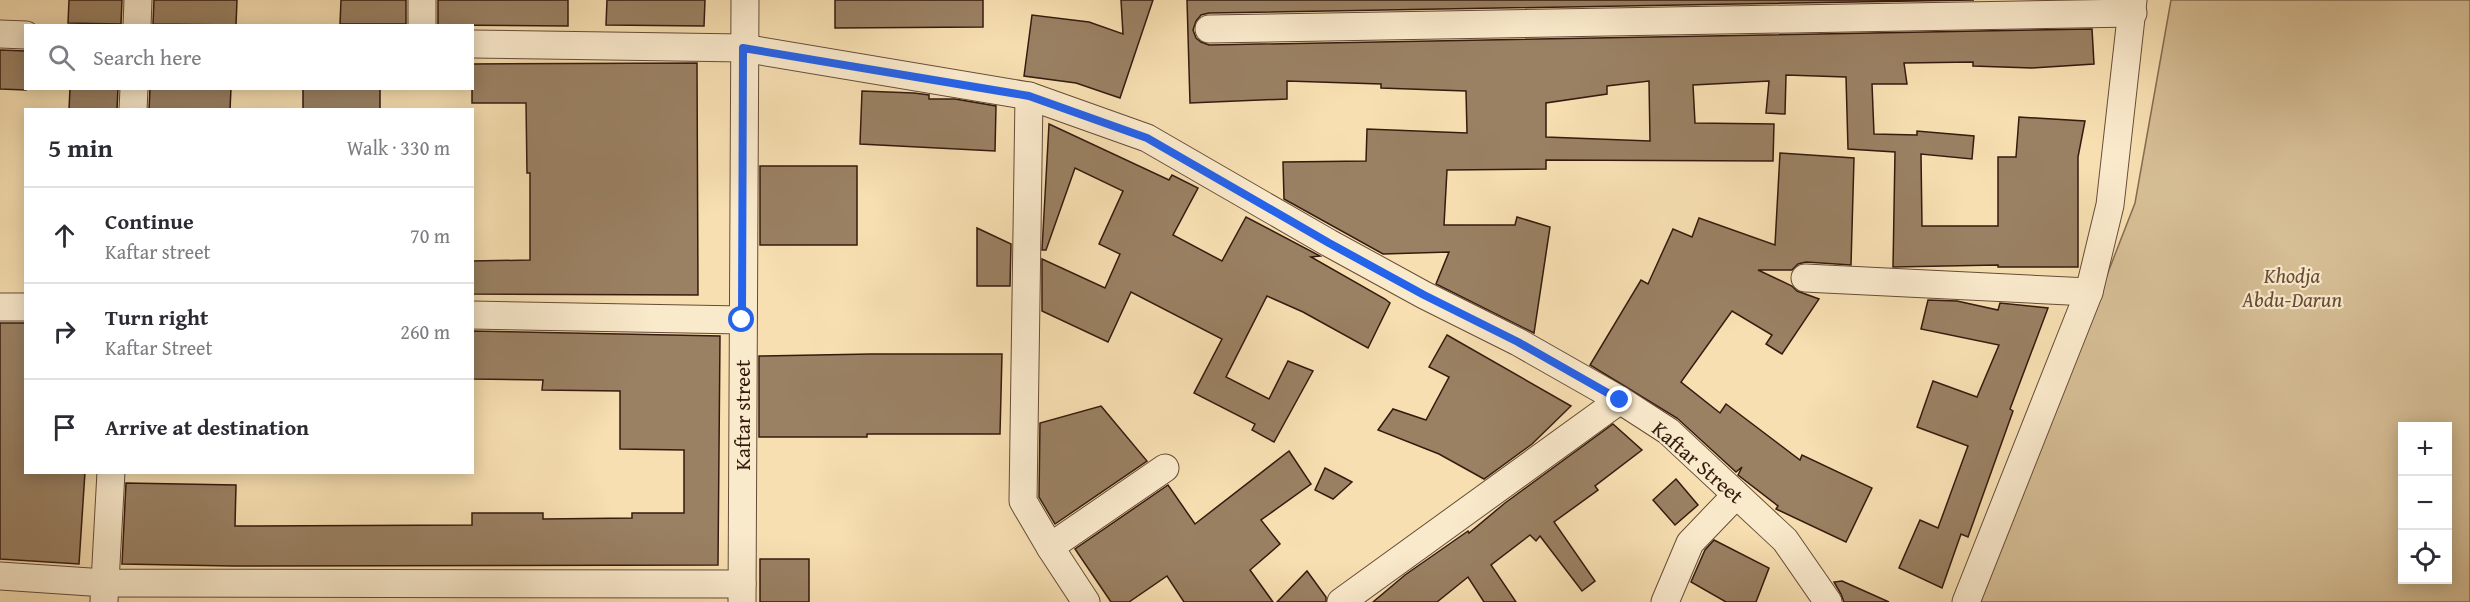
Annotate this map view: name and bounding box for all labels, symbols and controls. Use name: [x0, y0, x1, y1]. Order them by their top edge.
search box: [24, 24, 474, 90]
icon: search: [45, 41, 78, 74]
text: Search here: [93, 41, 202, 73]
text: 5 min: [48, 128, 113, 167]
text: Walk · 330 m: [347, 133, 450, 162]
text: Continue: [105, 205, 194, 237]
icon: ahead: [48, 219, 81, 252]
text: 70 m: [410, 221, 450, 250]
text: Kaftar street: [105, 237, 211, 266]
park label: Khodja Abdu-Darun: [2241, 260, 2342, 315]
text: Turn right: [105, 301, 208, 333]
route start: [728, 306, 754, 332]
icon: right: [48, 315, 81, 348]
text: 260 m: [400, 317, 450, 346]
text: Kaftar Street: [105, 333, 212, 362]
street label: Kaftar street: [727, 359, 758, 470]
route end: [1606, 386, 1632, 412]
icon: arrive: [48, 411, 81, 444]
text: Arrive at destination: [105, 411, 309, 443]
street label: Kaftar Street: [1645, 413, 1751, 511]
map controls: [2398, 422, 2452, 584]
button: +: [2398, 422, 2452, 476]
button: −: [2398, 476, 2452, 530]
button: locate: [2398, 530, 2452, 584]

